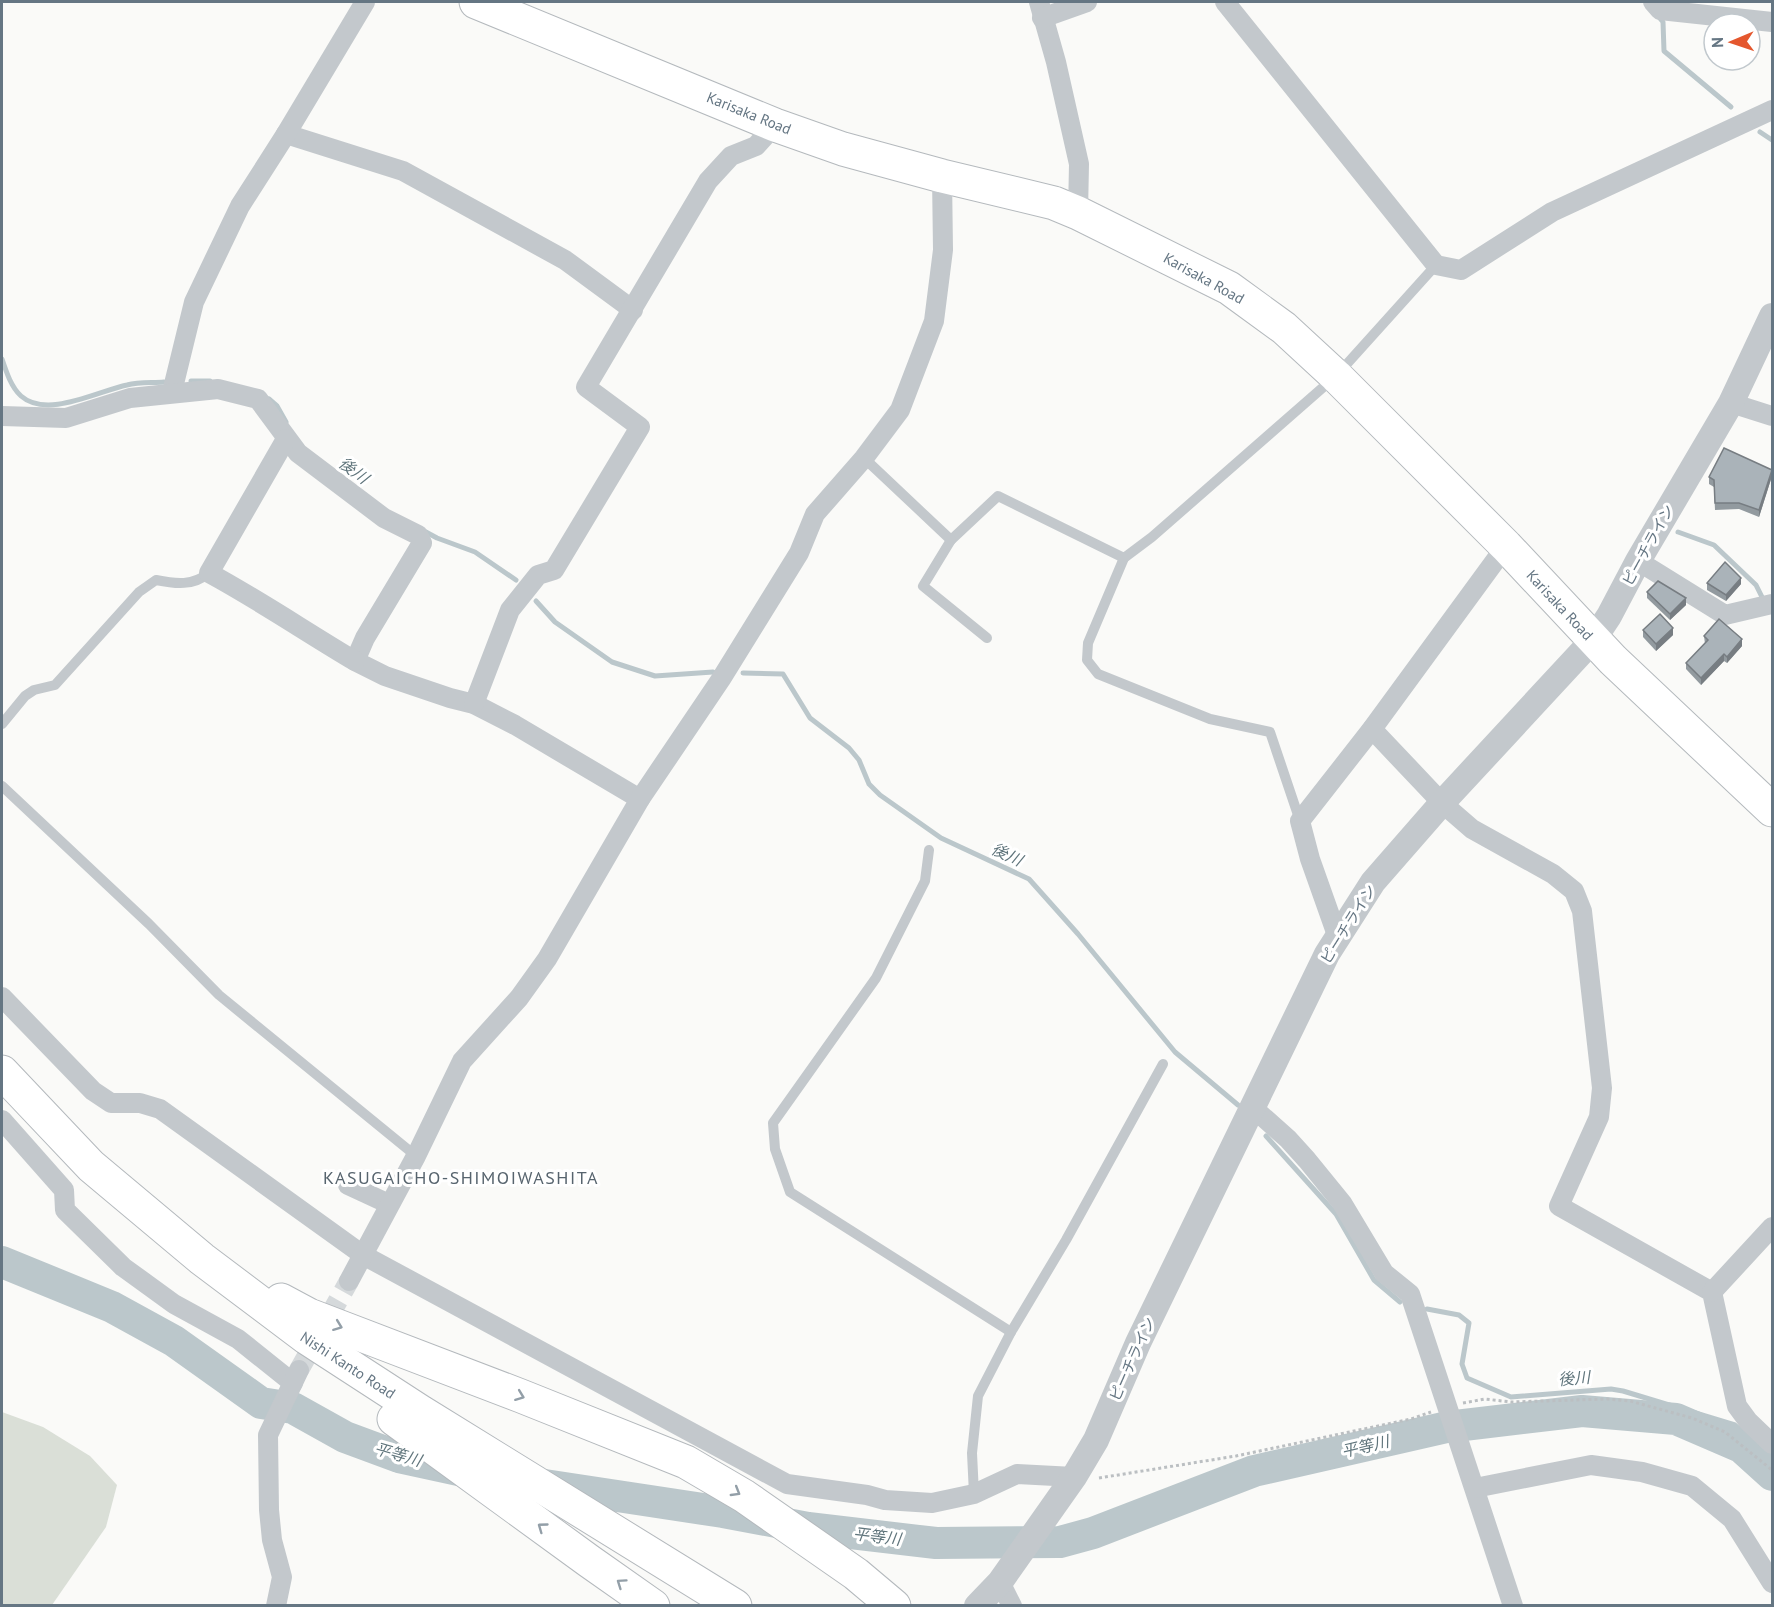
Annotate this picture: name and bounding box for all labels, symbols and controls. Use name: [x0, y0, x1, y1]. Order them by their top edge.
north arrow: [1702, 12, 1762, 72]
text: N: [1707, 37, 1727, 48]
street label: Karisaka Road: [704, 87, 794, 139]
street label: Karisaka Road: [1160, 248, 1248, 308]
water label: 後川: [335, 452, 374, 489]
street label: ピーチライン: [1618, 501, 1678, 589]
street label: Karisaka Road: [1523, 566, 1597, 644]
water label: 後川: [988, 838, 1028, 871]
street label: ピーチライン: [1316, 881, 1380, 967]
district label: KASUGAICHO-SHIMOIWASHITA: [323, 1166, 599, 1189]
street label: ピーチライン: [1105, 1314, 1159, 1404]
one-way arrow: [332, 1319, 343, 1331]
street label: Nishi Kanto Road: [297, 1327, 399, 1403]
water label: 後川: [1557, 1366, 1593, 1389]
one-way arrow: [514, 1388, 525, 1401]
water label: 平等川: [1339, 1430, 1393, 1461]
water label: 平等川: [372, 1438, 426, 1471]
one-way arrow: [730, 1484, 740, 1496]
one-way arrow: [537, 1523, 548, 1534]
water label: 平等川: [852, 1523, 904, 1549]
one-way arrow: [616, 1579, 627, 1590]

